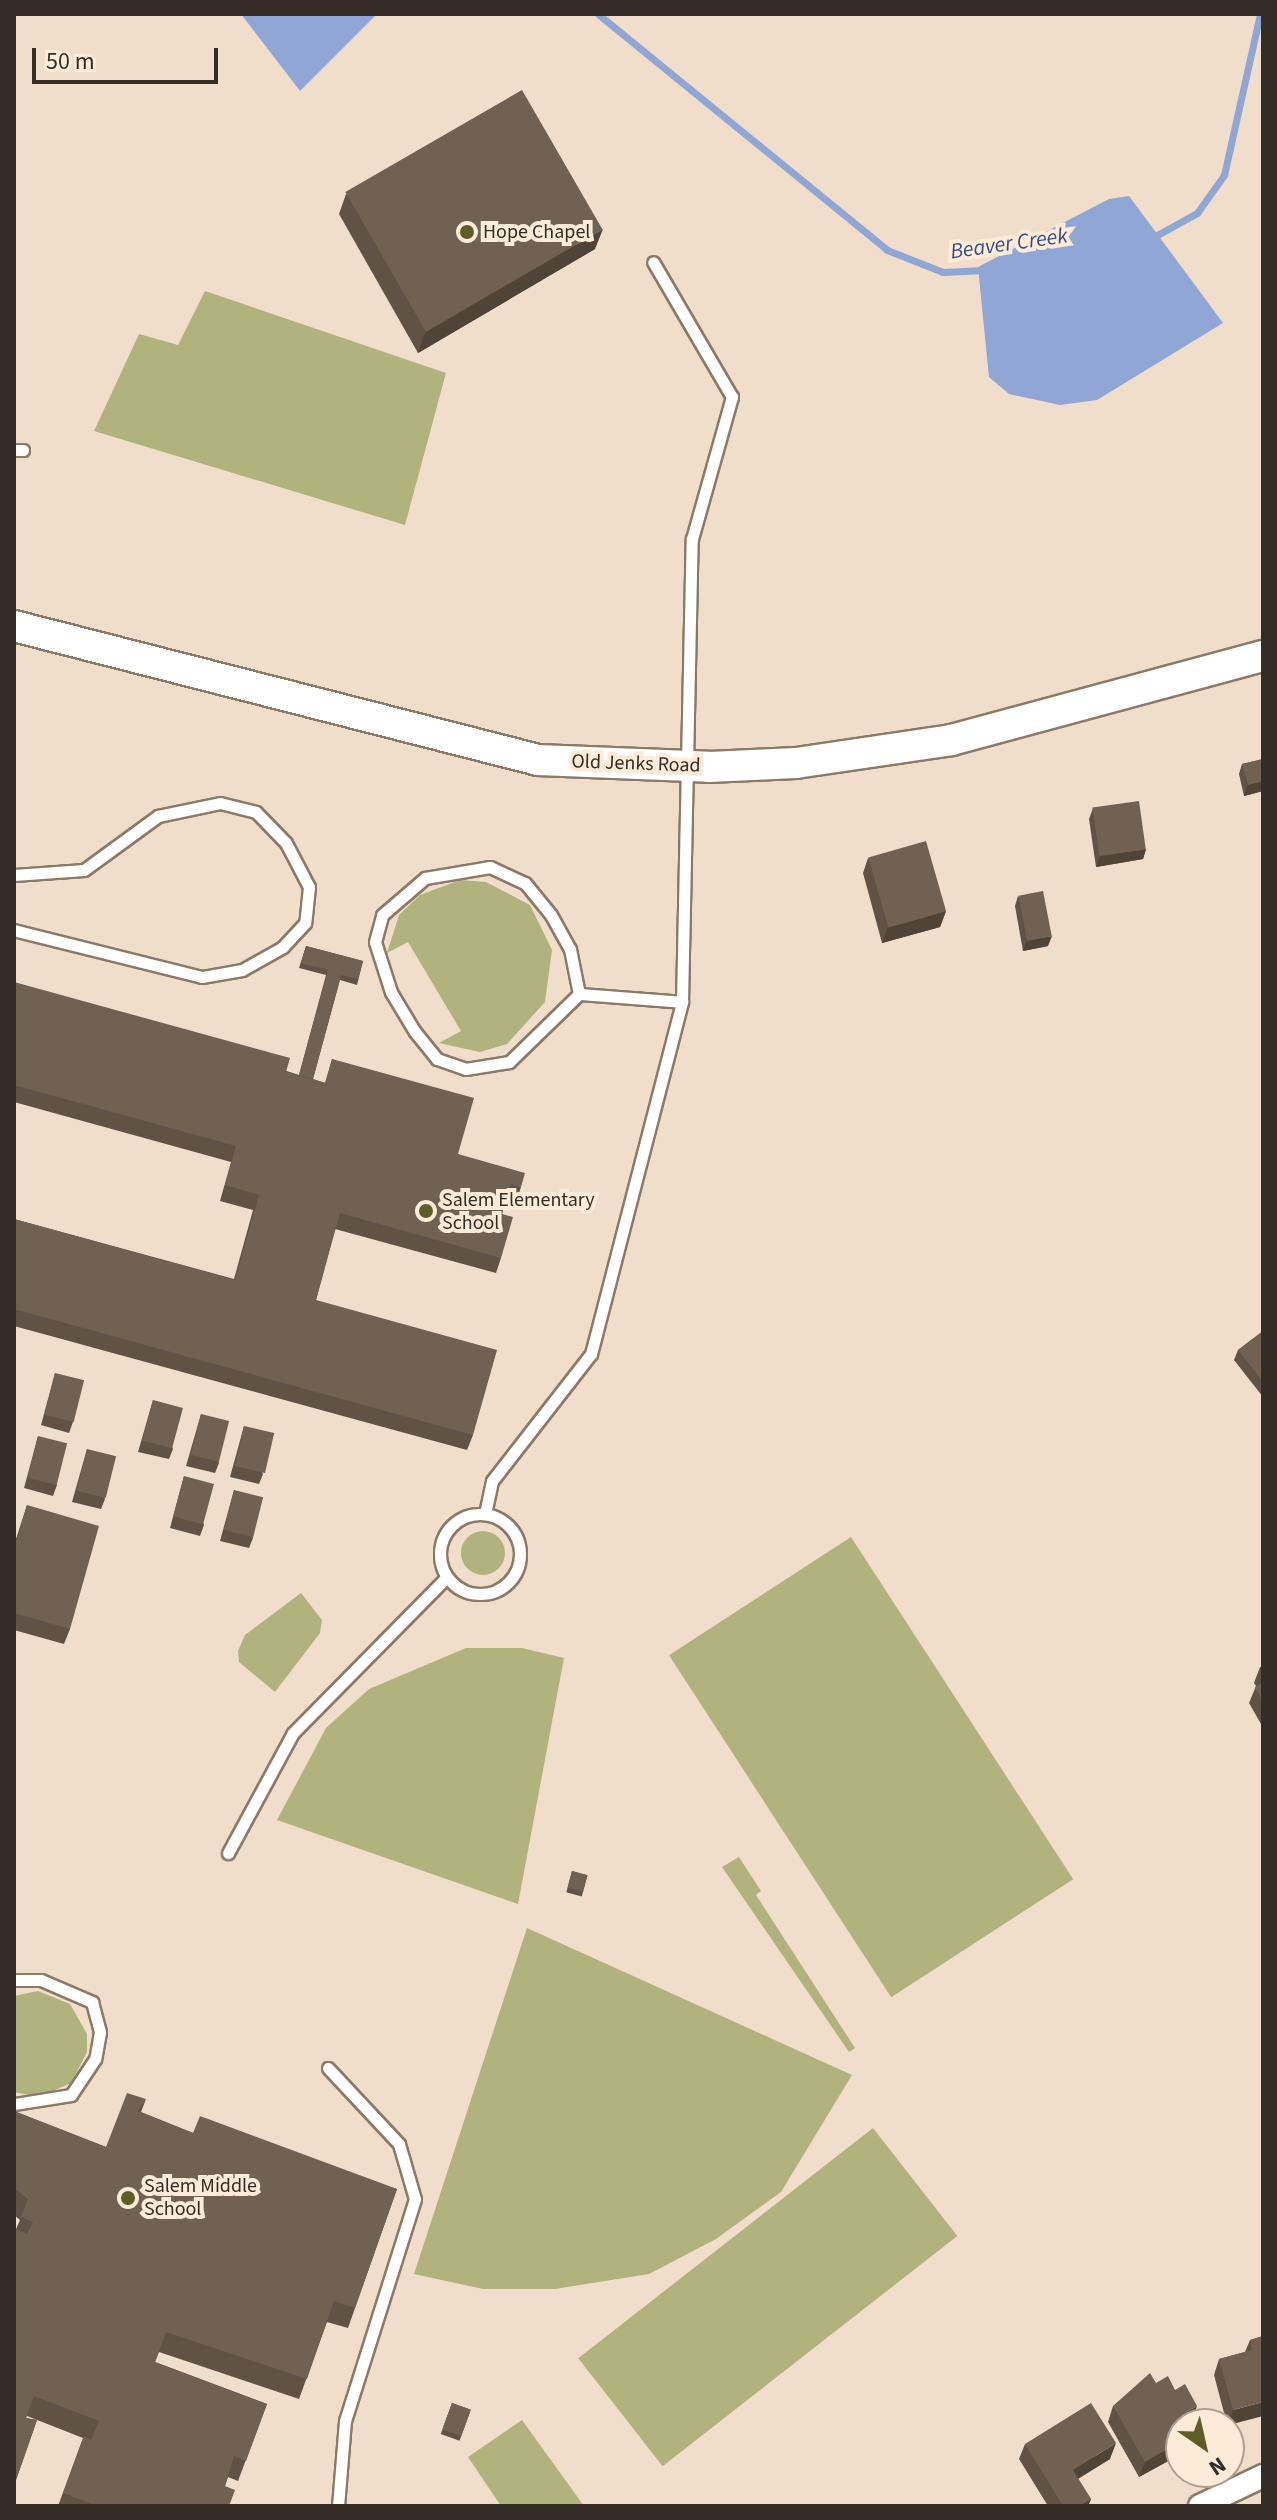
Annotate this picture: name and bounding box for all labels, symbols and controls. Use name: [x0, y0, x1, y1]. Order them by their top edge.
scale bar: [36, 32, 222, 82]
text: 50 m: [46, 44, 95, 79]
place label: Hope Chapel: [483, 220, 590, 244]
marker: Hope Chapel: [458, 223, 476, 241]
water label: Beaver Creek: [949, 223, 1069, 265]
street label: Old Jenks Road: [571, 750, 701, 778]
place label: Salem Elementary School: [442, 1188, 595, 1235]
marker: Salem Elementary School: [417, 1202, 435, 1220]
place label: Salem Middle School: [144, 2174, 257, 2221]
marker: Salem Middle School: [119, 2189, 137, 2207]
north arrow: [1165, 2408, 1245, 2488]
text: N: [1202, 2449, 1232, 2484]

